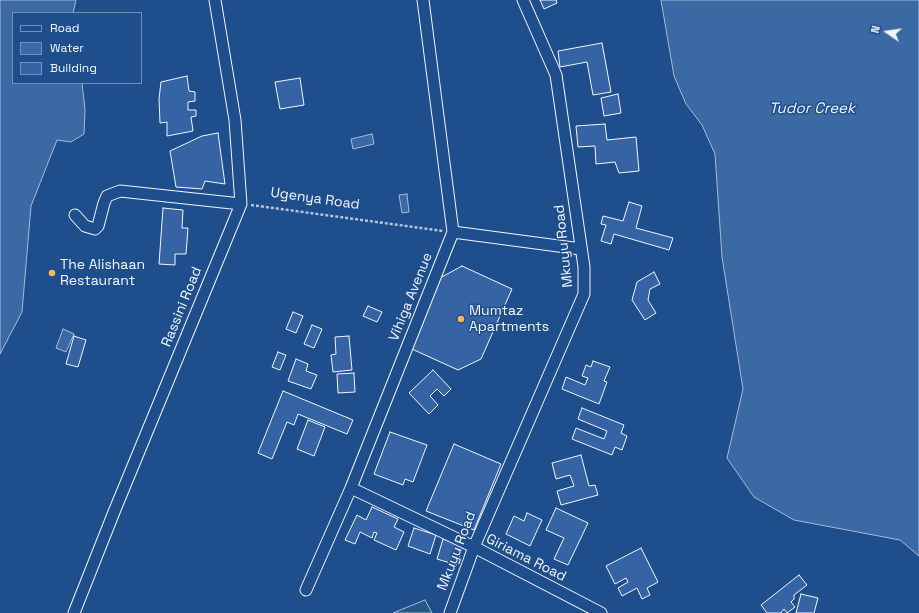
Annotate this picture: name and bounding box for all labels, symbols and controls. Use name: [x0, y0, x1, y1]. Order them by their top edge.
legend: [12, 12, 142, 84]
north arrow: [867, 12, 907, 52]
text: Road: [50, 20, 79, 36]
text: N: [868, 24, 883, 34]
text: Water: [50, 40, 84, 56]
text: Building: [50, 60, 97, 76]
water label: Tudor Creek: [769, 100, 855, 118]
street label: Ugenya Road: [269, 184, 361, 214]
street label: Mkuyu Road: [551, 204, 577, 288]
street label: Vihiga Avenue: [386, 250, 436, 344]
place label: The Alishaan Restaurant: [60, 257, 145, 290]
street label: Rassini Road: [158, 264, 206, 350]
marker: The Alishaan Restaurant: [47, 268, 57, 278]
place label: Mumtaz Apartments: [469, 303, 549, 336]
marker: Mumtaz Apartments: [456, 314, 466, 324]
street label: Mkuyu Road: [434, 509, 480, 593]
street label: Giriama Road: [483, 531, 569, 585]

